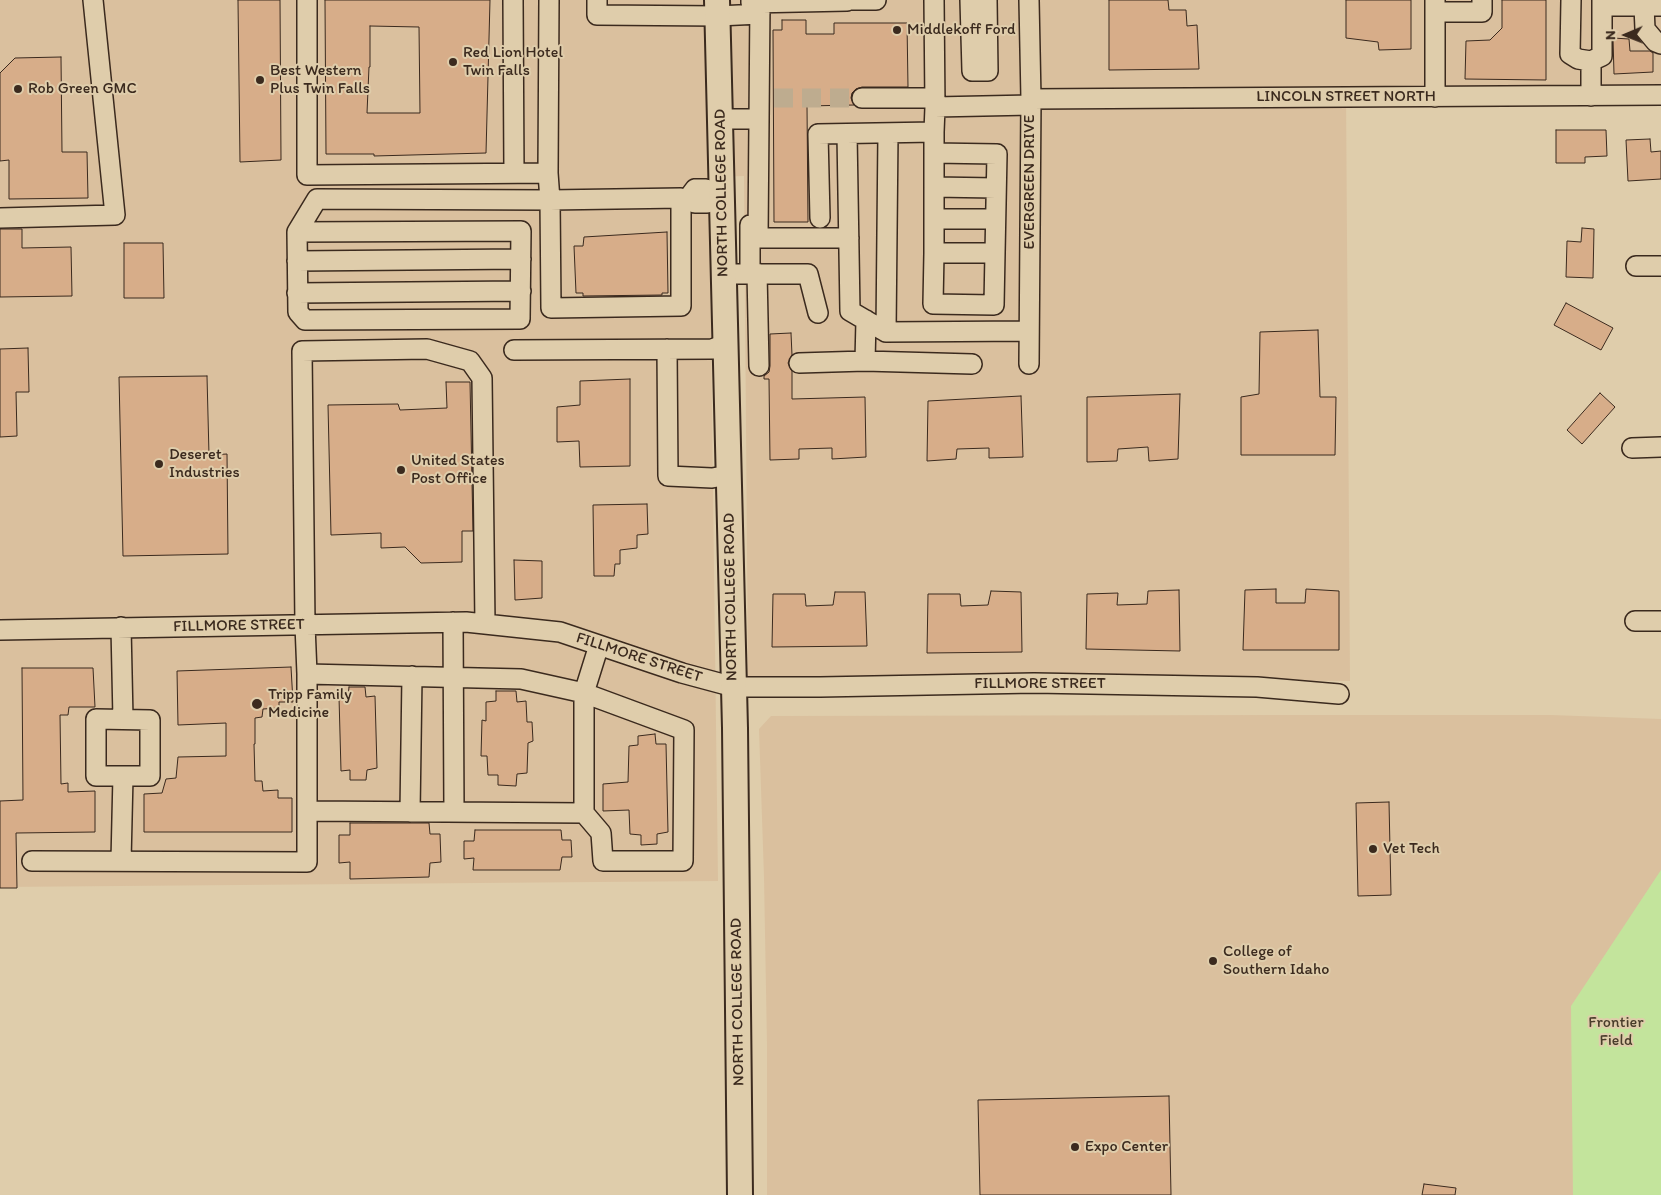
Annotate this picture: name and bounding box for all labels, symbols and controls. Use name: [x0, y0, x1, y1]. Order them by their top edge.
north arrow: [1601, 10, 1651, 60]
place label: Middlekoff Ford: [907, 20, 1016, 40]
marker: Middlekoff Ford: [891, 24, 903, 36]
text: N: [1602, 30, 1619, 40]
place label: Red Lion Hotel Twin Falls: [463, 43, 563, 81]
marker: Red Lion Hotel Twin Falls: [447, 56, 459, 68]
place label: Best Western Plus Twin Falls: [270, 61, 370, 99]
marker: Best Western Plus Twin Falls: [254, 74, 266, 86]
place label: Rob Green GMC: [28, 79, 137, 99]
marker: Rob Green GMC: [12, 83, 24, 95]
street label: LINCOLN STREET NORTH: [1256, 87, 1436, 107]
street label: NORTH COLLEGE ROAD: [711, 109, 733, 277]
street label: EVERGREEN DRIVE: [1020, 115, 1040, 249]
place label: Deseret Industries: [169, 445, 240, 483]
place label: United States Post Office: [411, 451, 505, 489]
marker: Deseret Industries: [153, 458, 165, 470]
marker: United States Post Office: [395, 464, 407, 476]
street label: NORTH COLLEGE ROAD: [720, 513, 742, 681]
street label: FILLMORE STREET: [173, 615, 305, 637]
street label: FILLMORE STREET: [574, 629, 704, 687]
street label: FILLMORE STREET: [974, 674, 1106, 694]
place label: Tripp Family Medicine: [268, 685, 352, 723]
marker: Tripp Family Medicine: [250, 697, 264, 711]
place label: Vet Tech: [1383, 839, 1440, 859]
marker: Vet Tech: [1367, 843, 1379, 855]
street label: NORTH COLLEGE ROAD: [727, 918, 749, 1086]
place label: College of Southern Idaho: [1223, 942, 1329, 980]
marker: College of Southern Idaho: [1207, 955, 1219, 967]
park label: Frontier Field: [1588, 1013, 1644, 1051]
place label: Expo Center: [1085, 1137, 1168, 1157]
marker: Expo Center: [1069, 1141, 1081, 1153]

